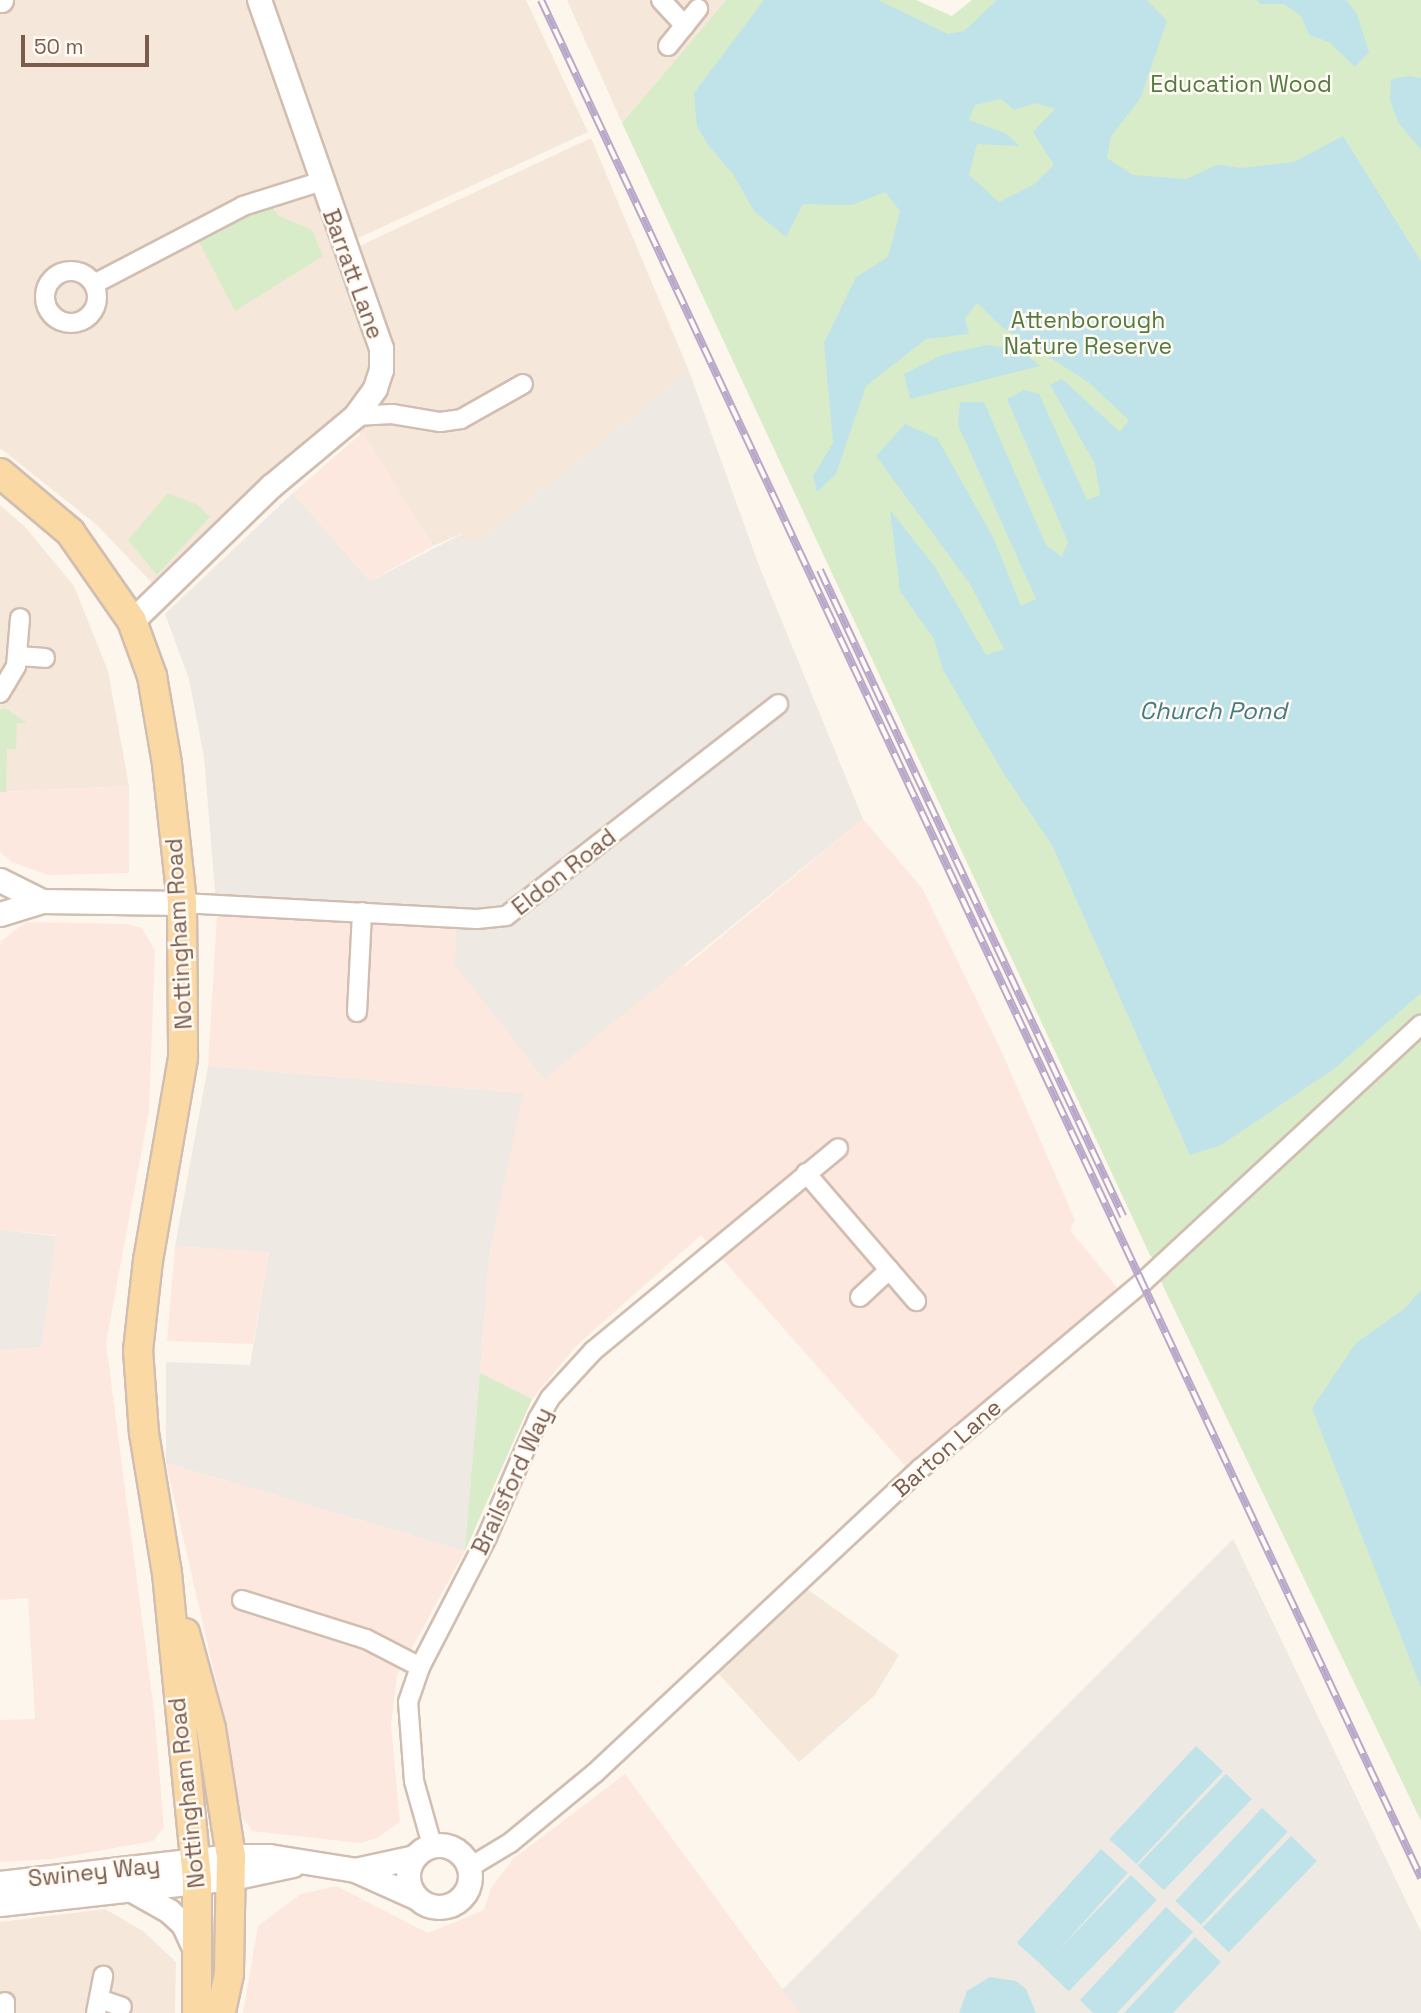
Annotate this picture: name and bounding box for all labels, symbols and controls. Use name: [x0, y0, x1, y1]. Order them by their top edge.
scale bar: [24, 21, 152, 65]
text: 50 m: [34, 33, 84, 60]
park label: Education Wood: [1150, 70, 1332, 98]
street label: Barratt Lane: [317, 205, 389, 343]
park label: Attenborough Nature Reserve: [1004, 306, 1172, 360]
water label: Church Pond: [1139, 697, 1287, 725]
street label: Eldon Road: [507, 823, 621, 921]
street label: Nottingham Road: [160, 838, 198, 1030]
street label: Barton Lane: [887, 1393, 1007, 1503]
street label: Brailsford Way: [466, 1403, 558, 1559]
street label: Nottingham Road: [163, 1696, 211, 1890]
street label: Swiney Way: [27, 1851, 161, 1893]

